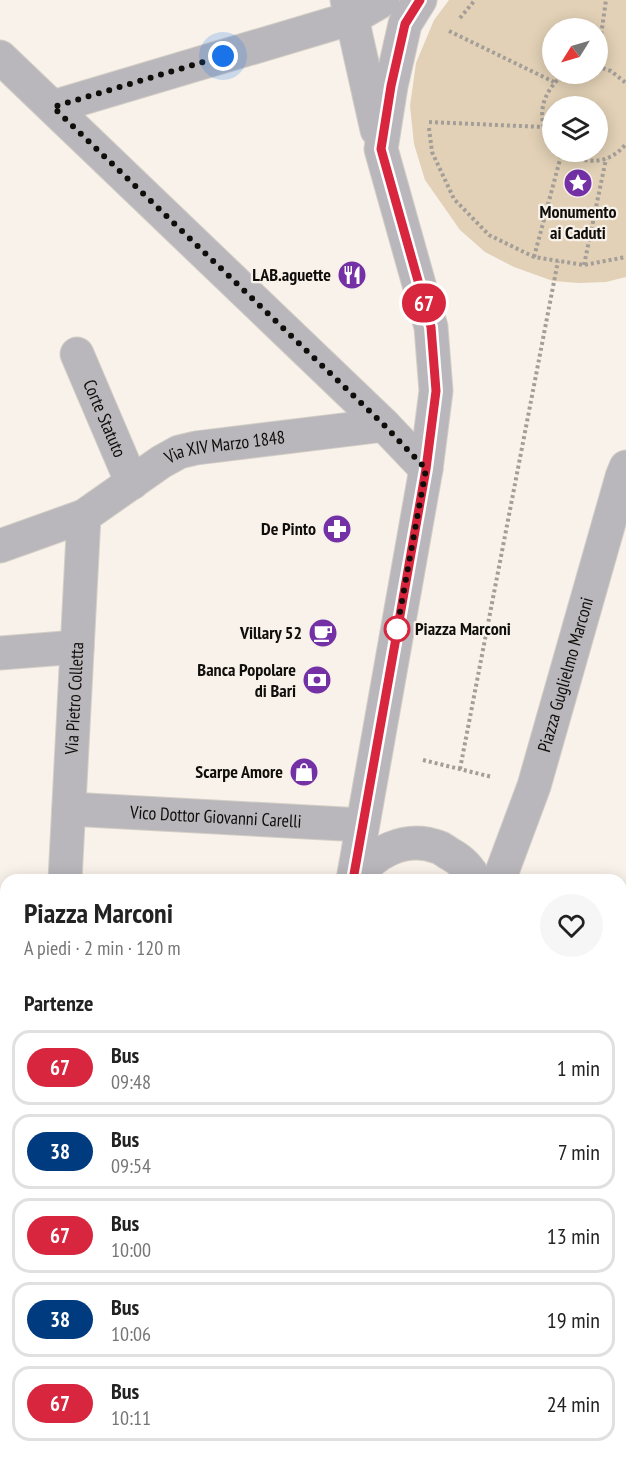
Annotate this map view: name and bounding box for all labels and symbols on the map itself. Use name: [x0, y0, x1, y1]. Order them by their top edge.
north arrow: [542, 18, 608, 84]
your location: [208, 41, 238, 71]
place icon: Monumento ai Caduti: [562, 167, 594, 199]
place label: Monumento ai Caduti: [539, 200, 617, 244]
restaurant icon: LAB.aguette: [336, 259, 368, 291]
place label: LAB.aguette: [252, 263, 331, 286]
line badge: 67: [397, 284, 451, 322]
street label: Corte Statuto: [78, 376, 132, 461]
street label: Via XIV Marzo 1848: [159, 425, 286, 469]
pharmacy icon: De Pinto: [321, 513, 353, 545]
place label: De Pinto: [261, 517, 316, 540]
street label: Piazza Guglielmo Marconi: [532, 594, 598, 755]
marker: Piazza Marconi: [384, 616, 410, 642]
cafe icon: Villary 52: [307, 617, 339, 649]
place label: Piazza Marconi: [415, 617, 511, 640]
place label: Villary 52: [239, 621, 302, 644]
street label: Via Pietro Colletta: [60, 641, 88, 756]
place label: Banca Popolare di Bari: [197, 658, 296, 702]
bank icon: Banca Popolare di Bari: [301, 664, 333, 696]
shop icon: Scarpe Amore: [288, 756, 320, 788]
place label: Scarpe Amore: [195, 760, 283, 783]
street label: Vico Dottor Giovanni Carelli: [129, 800, 302, 833]

